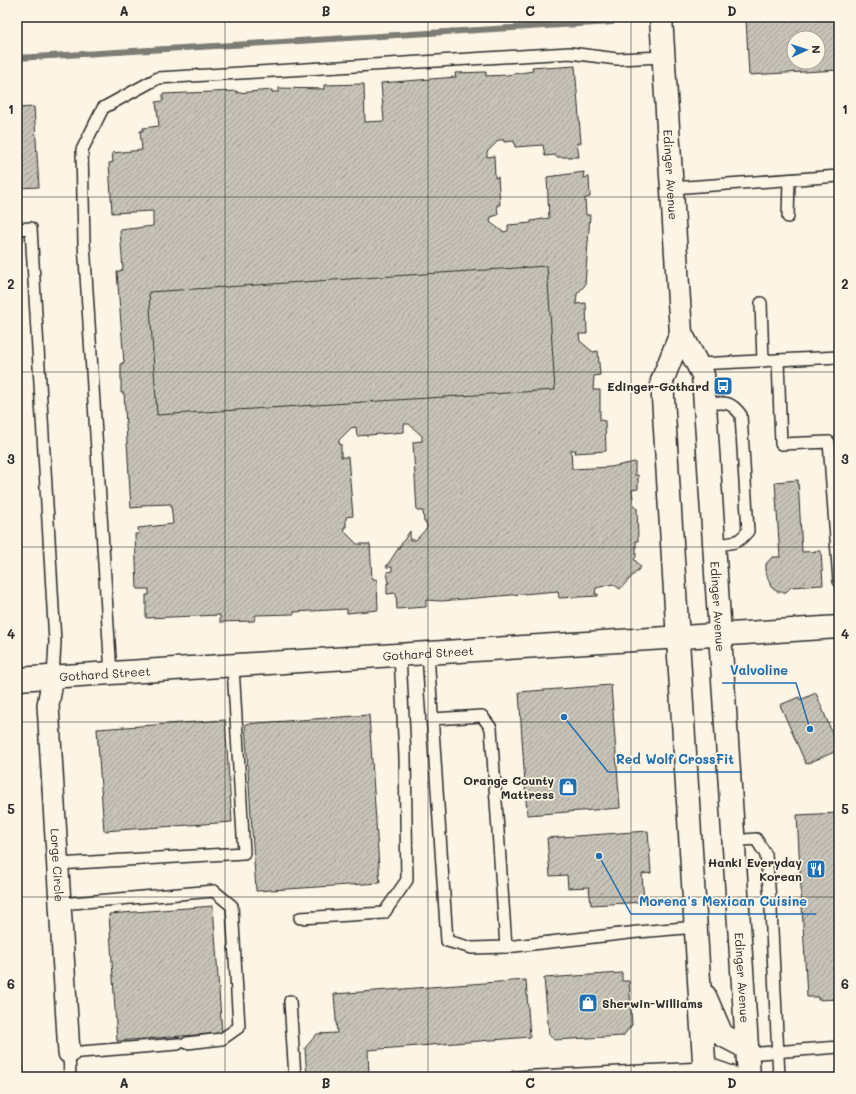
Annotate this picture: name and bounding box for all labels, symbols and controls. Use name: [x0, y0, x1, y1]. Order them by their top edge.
text: A: [119, 2, 129, 19]
text: B: [322, 2, 331, 19]
text: C: [525, 2, 535, 19]
text: D: [727, 2, 737, 19]
north arrow: [786, 30, 826, 70]
text: N: [809, 45, 824, 54]
text: 1: [8, 100, 14, 117]
text: 1: [842, 100, 848, 117]
street label: Edinger Avenue: [660, 129, 682, 220]
text: 2: [7, 275, 15, 292]
text: 2: [841, 275, 849, 292]
bus stop icon: Edinger-Gothard: [712, 375, 734, 397]
place label: Edinger-Gothard: [607, 378, 709, 394]
text: 3: [7, 450, 15, 467]
text: 3: [841, 450, 849, 467]
street label: Edinger Avenue: [707, 561, 729, 652]
text: 4: [7, 625, 15, 642]
text: 4: [841, 625, 849, 642]
street label: Gothard Street: [382, 642, 474, 664]
callout: Valvoline: [722, 658, 796, 683]
text: Valvoline: [730, 661, 788, 678]
street label: Gothard Street: [59, 663, 151, 684]
callout: Red Wolf CrossFit: [608, 747, 742, 772]
text: Red Wolf CrossFit: [616, 750, 734, 767]
place label: Orange County Mattress: [463, 772, 554, 802]
shop icon: Orange County Mattress: [557, 776, 579, 798]
text: 5: [7, 800, 15, 817]
text: 5: [841, 800, 849, 817]
street label: Lorge Circle: [47, 828, 68, 902]
place label: Hanki Everyday Korean: [708, 854, 802, 884]
restaurant icon: Hanki Everyday Korean: [805, 858, 827, 880]
callout: Morena's Mexican Cuisine: [631, 889, 816, 914]
text: Morena's Mexican Cuisine: [639, 892, 807, 909]
street label: Edinger Avenue: [732, 932, 753, 1023]
text: 6: [7, 975, 15, 992]
text: 6: [841, 975, 849, 992]
shop icon: Sherwin-Williams: [577, 992, 599, 1014]
place label: Sherwin-Williams: [602, 995, 703, 1011]
text: A: [119, 1074, 129, 1091]
text: B: [322, 1074, 331, 1091]
text: C: [525, 1074, 535, 1091]
text: D: [727, 1074, 737, 1091]

